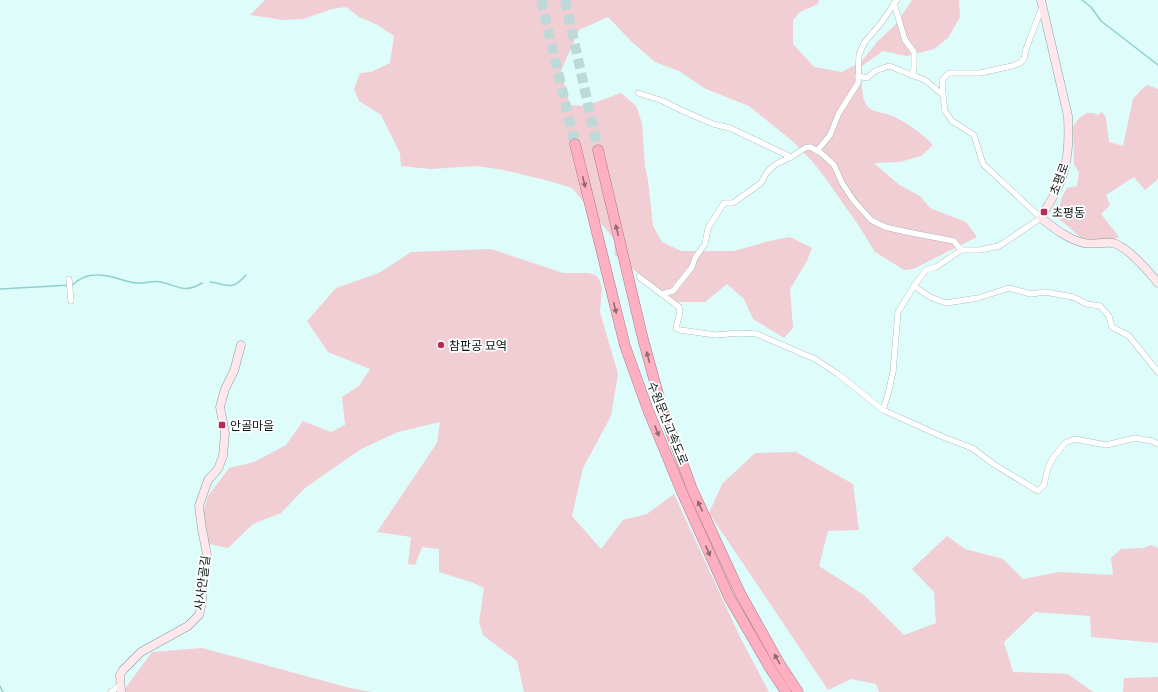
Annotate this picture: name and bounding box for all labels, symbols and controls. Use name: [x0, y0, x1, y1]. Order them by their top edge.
street label: 초평로: [1046, 161, 1072, 197]
one-way arrow: [582, 176, 588, 188]
place label: 초평동: [1052, 205, 1085, 220]
marker: 초평동: [1039, 207, 1049, 217]
one-way arrow: [614, 224, 620, 236]
one-way arrow: [613, 302, 619, 314]
place label: 참판공 묘역: [449, 338, 507, 353]
marker: 참판공 묘역: [436, 340, 446, 350]
one-way arrow: [644, 350, 650, 363]
street label: 수원문산고속도로: [645, 379, 691, 467]
place label: 안골마을: [230, 418, 274, 433]
marker: 안골마을: [217, 420, 227, 430]
one-way arrow: [654, 426, 660, 437]
one-way arrow: [697, 500, 703, 511]
one-way arrow: [705, 545, 711, 556]
street label: 사사안골길: [191, 555, 213, 611]
one-way arrow: [773, 653, 780, 665]

